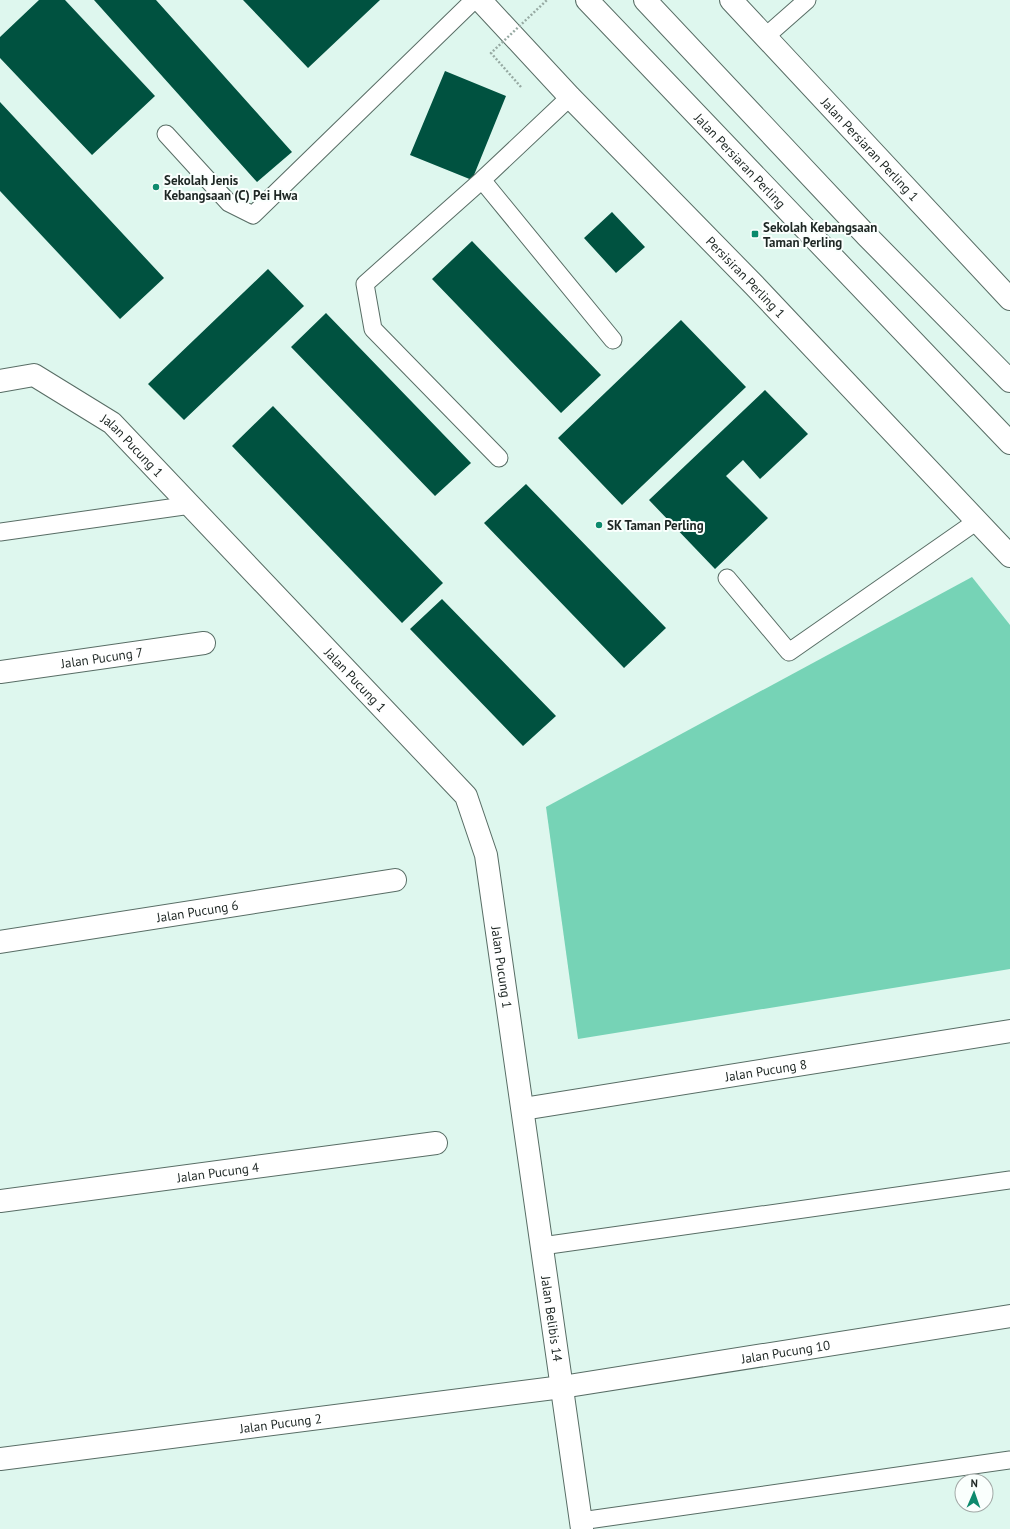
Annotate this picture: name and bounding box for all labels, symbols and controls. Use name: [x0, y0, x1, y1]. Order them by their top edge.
street label: Jalan Persiaran Perling 1: [817, 93, 923, 205]
street label: Jalan Persiaran Perling: [690, 109, 790, 212]
place label: Sekolah Jenis Kebangsaan (C) Pei Hwa: [164, 172, 298, 204]
marker: Sekolah Jenis Kebangsaan (C) Pei Hwa: [151, 182, 161, 192]
place label: Sekolah Kebangsaan Taman Perling: [763, 219, 877, 251]
marker: Sekolah Kebangsaan Taman Perling: [750, 229, 760, 239]
street label: Persisiran Perling 1: [703, 233, 789, 321]
street label: Jalan Pucung 1: [97, 409, 167, 480]
place label: SK Taman Perling: [607, 517, 704, 534]
marker: SK Taman Perling: [594, 520, 604, 530]
street label: Jalan Pucung 7: [59, 643, 144, 672]
street label: Jalan Pucung 1: [320, 643, 390, 715]
street label: Jalan Pucung 6: [155, 896, 240, 926]
street label: Jalan Pucung 1: [488, 924, 516, 1009]
street label: Jalan Pucung 8: [723, 1055, 808, 1085]
street label: Jalan Pucung 4: [175, 1158, 260, 1186]
street label: Jalan Belibis 14: [537, 1274, 567, 1363]
street label: Jalan Pucung 10: [739, 1336, 831, 1367]
street label: Jalan Pucung 2: [238, 1409, 323, 1437]
north arrow: [954, 1473, 994, 1513]
text: N: [970, 1476, 978, 1490]

